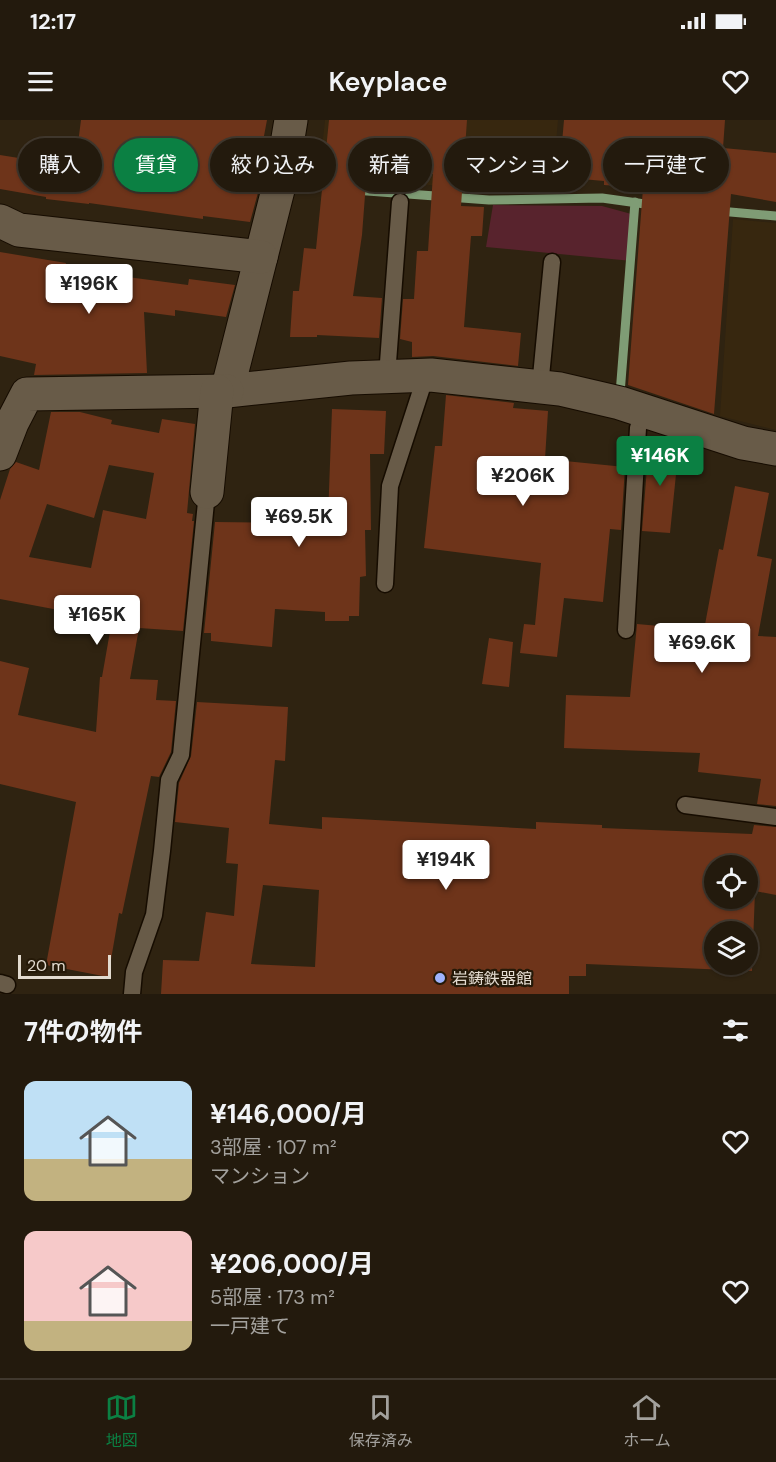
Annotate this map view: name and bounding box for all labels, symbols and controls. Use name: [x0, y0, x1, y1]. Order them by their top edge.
text: 12:17: [30, 7, 76, 36]
text: Keyplace: [328, 64, 448, 99]
icon: menu: [24, 65, 57, 98]
icon: heart: [719, 65, 752, 98]
chip: 購入: [18, 138, 102, 192]
chip: 賃貸: [114, 138, 198, 192]
chip: 絞り込み: [210, 138, 336, 192]
chip: 新着: [348, 138, 432, 192]
chip: マンション: [444, 138, 591, 192]
chip: 一戸建て: [603, 138, 729, 192]
pin: ¥196K: [47, 264, 131, 315]
text: ¥196K: [60, 270, 118, 296]
pin: ¥146K: [618, 436, 702, 487]
text: ¥146K: [630, 442, 690, 468]
pin: ¥206K: [481, 456, 565, 507]
text: ¥206K: [491, 462, 555, 488]
pin: ¥69.5K: [250, 497, 348, 548]
text: ¥69.5K: [265, 503, 333, 529]
pin: ¥165K: [55, 595, 139, 646]
text: ¥165K: [68, 601, 126, 627]
pin: ¥69.6K: [653, 623, 751, 674]
text: ¥69.6K: [668, 629, 736, 655]
pin: ¥194K: [404, 840, 488, 891]
text: ¥194K: [416, 846, 476, 872]
map controls: [704, 855, 758, 975]
button: locate: [704, 855, 758, 909]
button: layers: [704, 921, 758, 975]
scale bar: [18, 952, 111, 980]
text: 20 m: [27, 955, 66, 976]
place label: 岩鋳鉄器館: [452, 968, 532, 989]
marker: 岩鋳鉄器館: [433, 971, 447, 985]
icon: filters: [719, 1014, 752, 1047]
text: 7件の物件: [24, 1015, 142, 1049]
text: ¥146,000/月: [210, 1097, 367, 1131]
icon: home: [72, 1105, 144, 1177]
icon: heart: [719, 1125, 752, 1158]
text: 3部屋 · 107 m²: [210, 1134, 336, 1160]
text: マンション: [210, 1163, 310, 1189]
text: ¥206,000/月: [210, 1247, 374, 1281]
icon: home: [72, 1255, 144, 1327]
icon: heart: [719, 1275, 752, 1308]
text: 5部屋 · 173 m²: [210, 1284, 335, 1310]
text: 一戸建て: [210, 1313, 290, 1339]
tab: 地図: [105, 1391, 138, 1451]
tab: 保存済み: [349, 1391, 413, 1451]
tab: ホーム: [623, 1391, 671, 1451]

